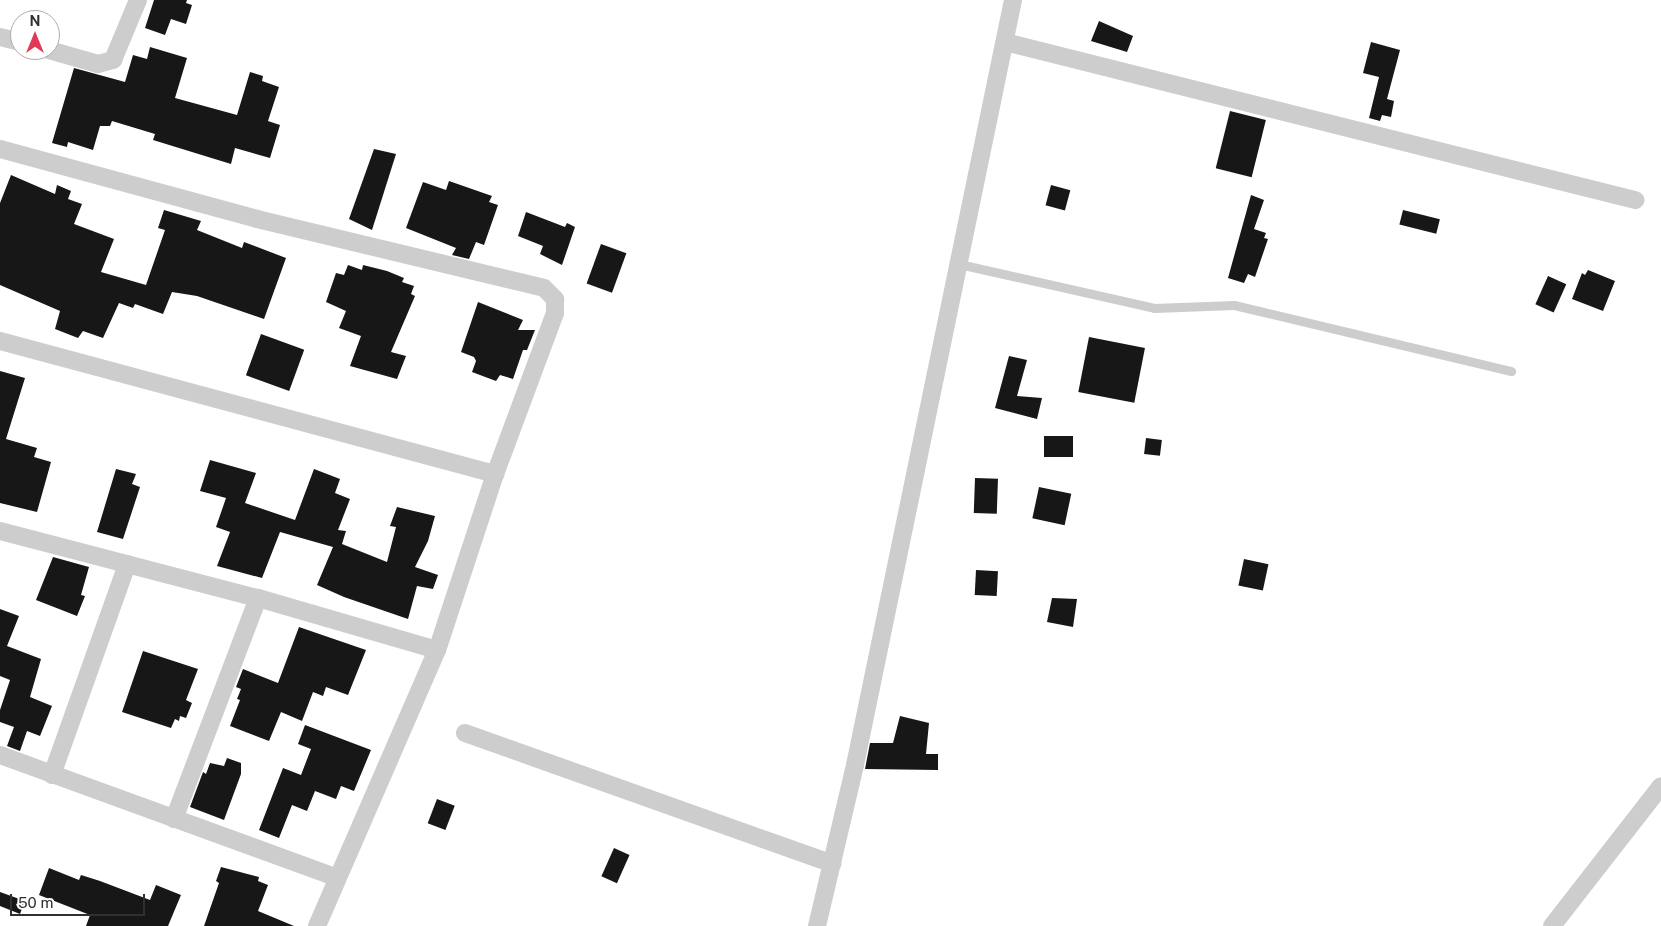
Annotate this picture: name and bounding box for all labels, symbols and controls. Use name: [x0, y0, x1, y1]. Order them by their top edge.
north arrow: [10, 10, 60, 60]
text: N: [30, 13, 40, 29]
scale bar: [12, 884, 148, 916]
text: 50 m: [18, 894, 53, 911]

